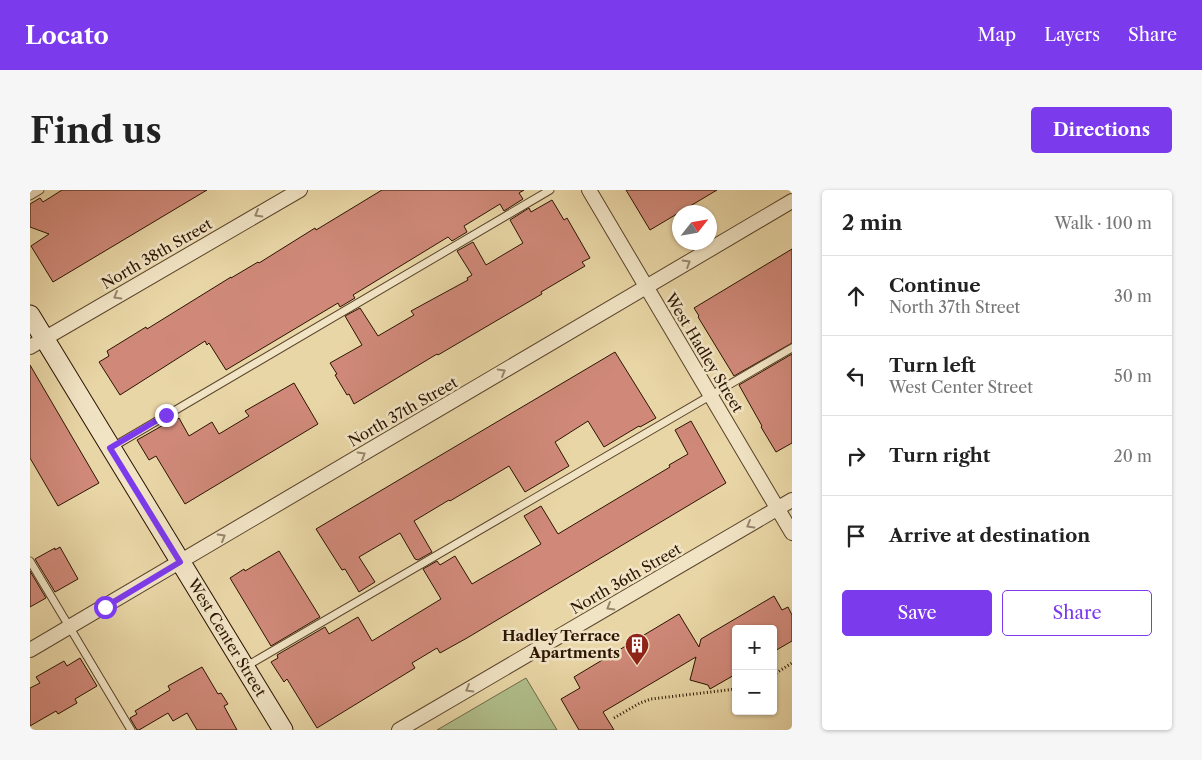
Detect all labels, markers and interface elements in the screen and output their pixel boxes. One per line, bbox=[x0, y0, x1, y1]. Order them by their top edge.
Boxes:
text: Locato bbox=[25, 21, 109, 50]
text: Map bbox=[978, 24, 1016, 46]
text: Layers bbox=[1044, 24, 1100, 46]
text: Share bbox=[1128, 24, 1177, 46]
button: Directions bbox=[1031, 107, 1172, 153]
text: Find us bbox=[30, 109, 162, 152]
north arrow bbox=[672, 205, 717, 250]
one-way arrow bbox=[254, 208, 263, 218]
text: 2 min bbox=[842, 210, 902, 235]
text: Walk · 100 m bbox=[1055, 213, 1152, 233]
street label: North 38th Street bbox=[98, 214, 216, 293]
one-way arrow bbox=[682, 259, 691, 269]
text: Continue bbox=[889, 274, 981, 297]
icon: ahead bbox=[842, 282, 870, 310]
text: 30 m bbox=[1114, 286, 1152, 306]
street label: West Hadley Street bbox=[661, 289, 748, 417]
one-way arrow bbox=[114, 290, 123, 300]
text: North 37th Street bbox=[889, 297, 1020, 317]
text: Turn left bbox=[889, 354, 976, 377]
icon: left bbox=[842, 362, 870, 390]
text: 50 m bbox=[1114, 366, 1152, 386]
one-way arrow bbox=[496, 369, 505, 379]
street label: North 37th Street bbox=[345, 372, 461, 451]
text: West Center Street bbox=[889, 377, 1033, 397]
route end bbox=[155, 404, 178, 427]
icon: right bbox=[842, 442, 870, 470]
text: Turn right bbox=[889, 444, 990, 467]
text: 20 m bbox=[1113, 446, 1152, 466]
one-way arrow bbox=[356, 451, 365, 461]
one-way arrow bbox=[746, 519, 755, 529]
icon: arrive bbox=[842, 522, 870, 550]
text: Arrive at destination bbox=[889, 524, 1090, 547]
one-way arrow bbox=[216, 533, 225, 543]
street label: North 36th Street bbox=[567, 539, 685, 618]
street label: West Center Street bbox=[183, 574, 271, 701]
button: Save bbox=[842, 590, 992, 636]
button: Share bbox=[1002, 590, 1152, 636]
route start bbox=[94, 596, 117, 619]
one-way arrow bbox=[606, 601, 615, 611]
map controls bbox=[732, 625, 777, 715]
button: + bbox=[732, 625, 777, 670]
place label: Hadley Terrace Apartments bbox=[502, 626, 620, 662]
building icon: Hadley Terrace Apartments bbox=[624, 632, 650, 666]
button: − bbox=[732, 670, 777, 715]
one-way arrow bbox=[466, 683, 475, 693]

